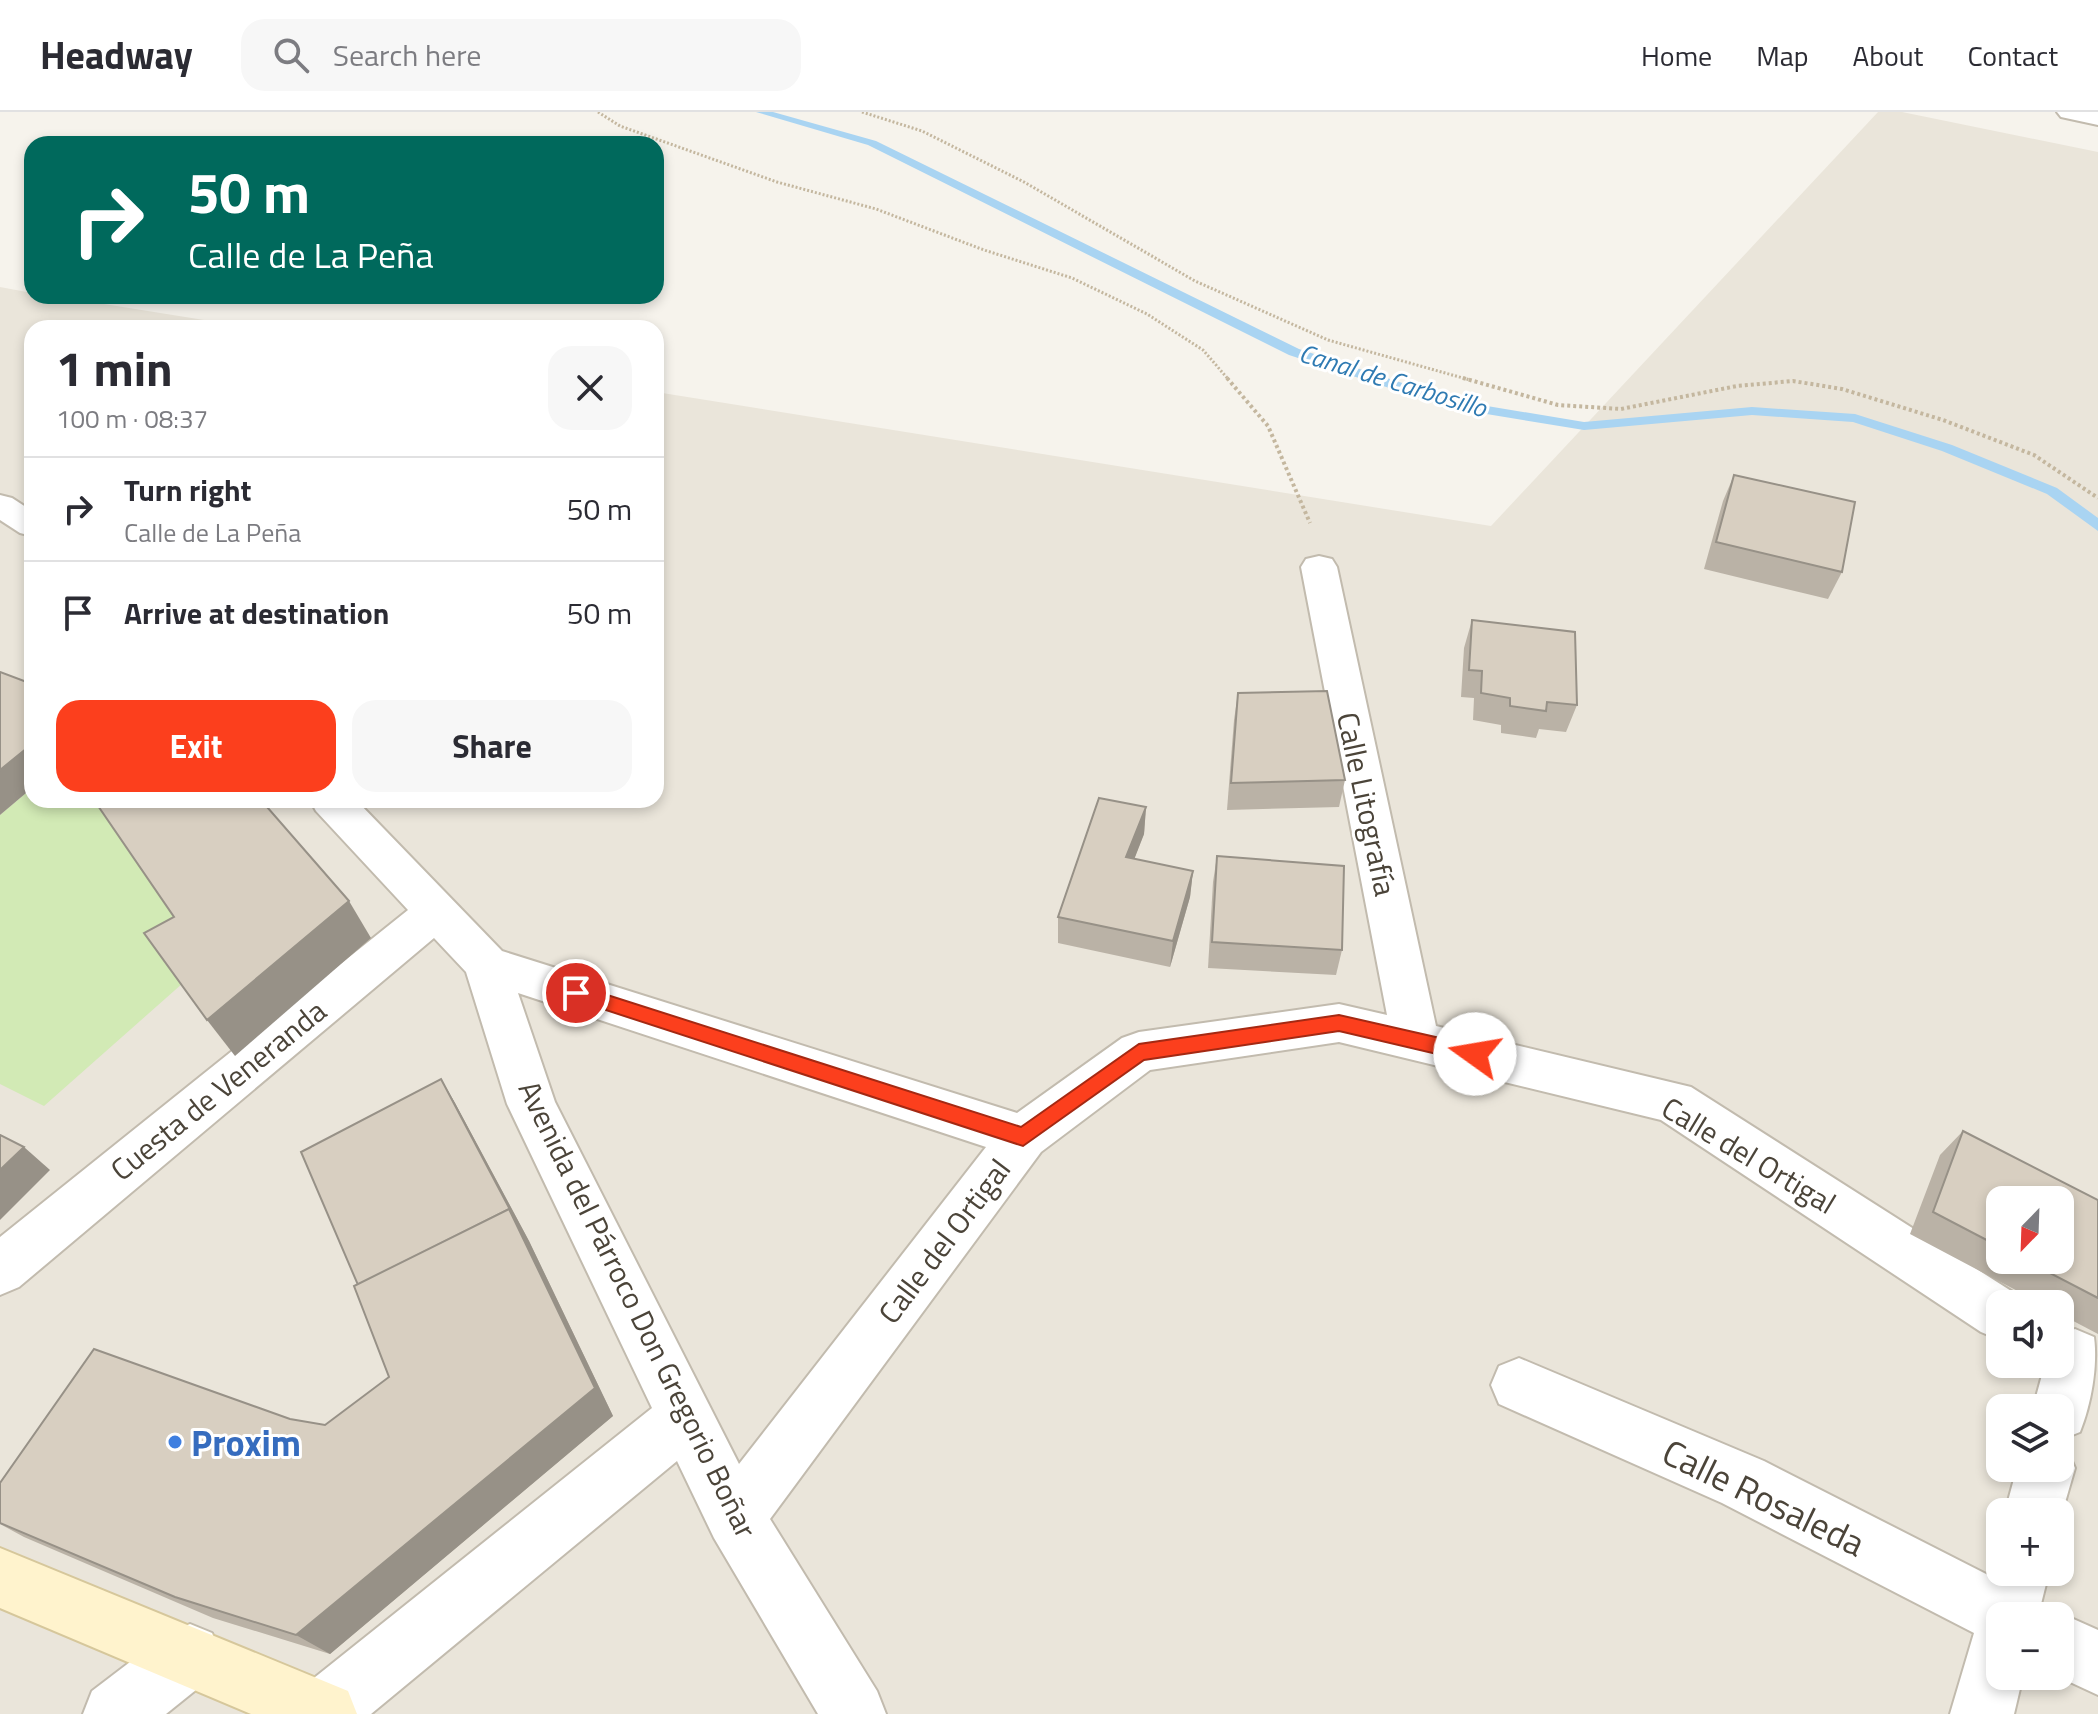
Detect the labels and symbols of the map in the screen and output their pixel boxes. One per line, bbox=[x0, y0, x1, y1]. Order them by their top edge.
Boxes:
water label: Canal de Carbosillo bbox=[1294, 333, 1493, 427]
street label: Calle Litografía bbox=[1325, 708, 1409, 900]
pin bbox=[542, 959, 610, 1027]
street label: Cuesta de Veneranda bbox=[100, 988, 336, 1192]
position arrow bbox=[1433, 1012, 1517, 1096]
street label: Avenida del Párroco Don Gregorio Boñar bbox=[507, 1073, 769, 1545]
street label: Calle del Ortigal bbox=[1653, 1085, 1845, 1225]
street label: Calle del Ortigal bbox=[867, 1149, 1021, 1333]
north arrow bbox=[1986, 1186, 2074, 1274]
place label: Proxim bbox=[191, 1415, 301, 1470]
street label: Calle Rosaleda bbox=[1653, 1424, 1875, 1570]
marker: Proxim bbox=[166, 1433, 184, 1451]

